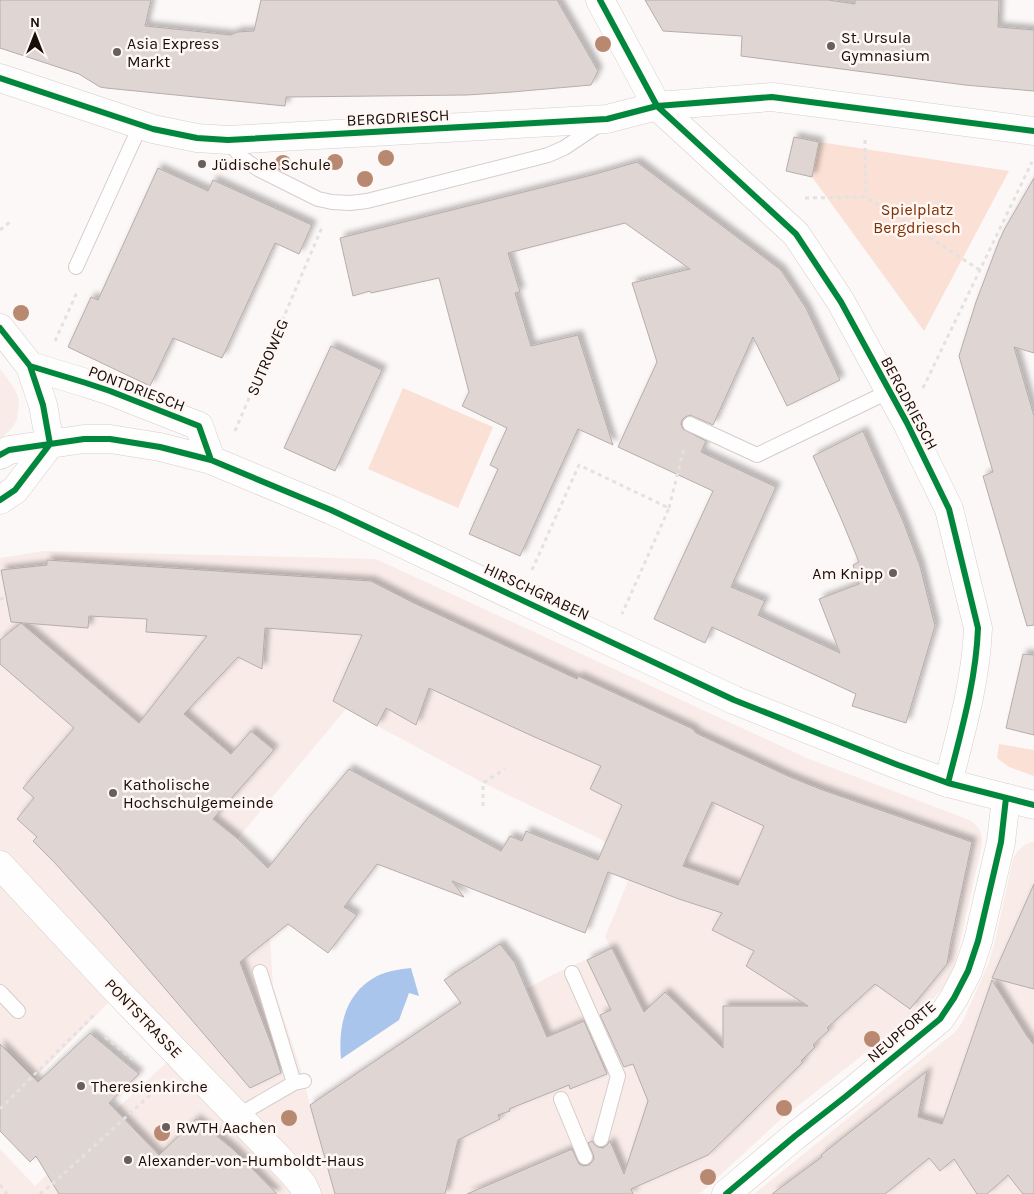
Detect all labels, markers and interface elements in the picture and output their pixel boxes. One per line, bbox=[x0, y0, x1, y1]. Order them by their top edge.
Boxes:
north arrow bbox=[10, 10, 60, 60]
text: N bbox=[30, 14, 40, 31]
place label: St. Ursula Gymnasium bbox=[841, 28, 930, 65]
place label: Asia Express Markt bbox=[127, 34, 219, 71]
marker: St. Ursula Gymnasium bbox=[825, 40, 837, 52]
marker: Asia Express Markt bbox=[111, 46, 123, 58]
street label: BERGDRIESCH bbox=[346, 105, 450, 130]
place label: Jüdische Schule bbox=[212, 155, 331, 174]
marker: Jüdische Schule bbox=[196, 158, 208, 170]
park label: Spielplatz Bergdriesch bbox=[873, 200, 961, 237]
street label: SUTROWEG bbox=[243, 316, 292, 399]
street label: BERGDRIESCH bbox=[877, 353, 942, 453]
street label: PONTDRIESCH bbox=[86, 361, 188, 416]
street label: HIRSCHGRABEN bbox=[481, 559, 593, 624]
place label: Am Knipp bbox=[812, 564, 883, 583]
marker: Am Knipp bbox=[887, 567, 899, 579]
place label: Katholische Hochschulgemeinde bbox=[123, 775, 273, 812]
marker: Katholische Hochschulgemeinde bbox=[107, 787, 119, 799]
street label: PONTSTRASSE bbox=[101, 975, 186, 1062]
street label: NEUPFORTE bbox=[863, 996, 940, 1066]
place label: Theresienkirche bbox=[91, 1077, 208, 1096]
marker: Theresienkirche bbox=[75, 1080, 87, 1092]
place label: RWTH Aachen bbox=[176, 1118, 276, 1137]
marker: RWTH Aachen bbox=[160, 1121, 172, 1133]
place label: Alexander-von-Humboldt-Haus bbox=[138, 1151, 364, 1170]
marker: Alexander-von-Humboldt-Haus bbox=[122, 1154, 134, 1166]

